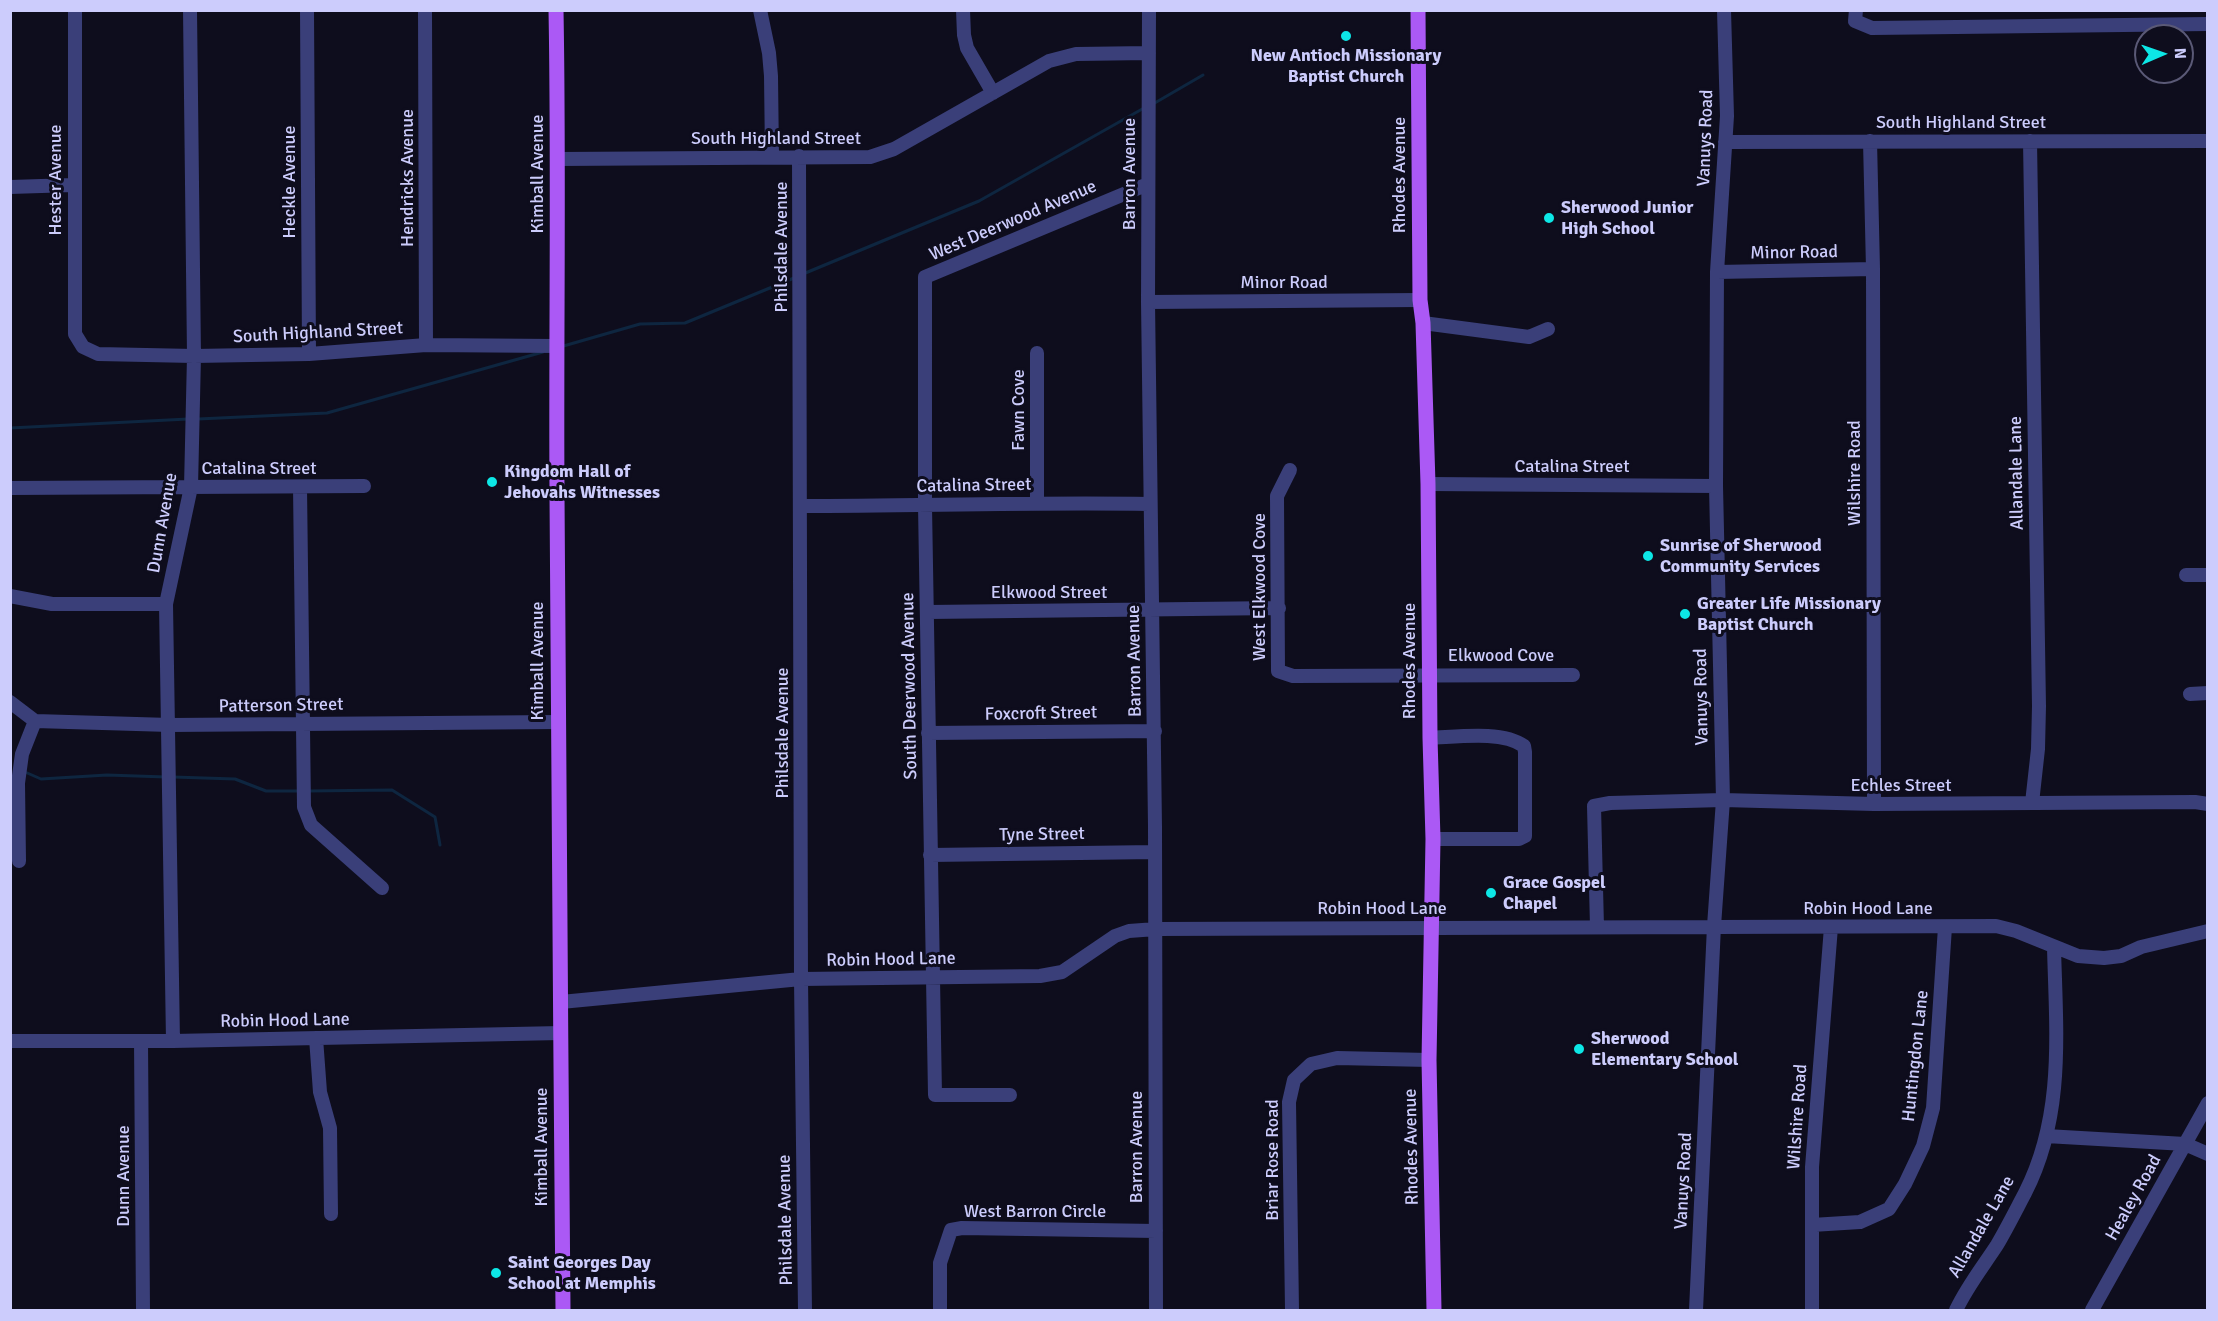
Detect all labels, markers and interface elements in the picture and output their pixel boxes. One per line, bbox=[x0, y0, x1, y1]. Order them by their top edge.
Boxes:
north arrow bbox=[2134, 24, 2194, 84]
marker: New Antioch Missionary Baptist Church bbox=[1339, 29, 1353, 43]
place label: New Antioch Missionary Baptist Church bbox=[1251, 45, 1441, 88]
text: N bbox=[2170, 48, 2190, 59]
street label: Vanuys Road bbox=[1694, 89, 1718, 187]
street label: Hendricks Avenue bbox=[397, 109, 419, 247]
street label: South Highland Street bbox=[1876, 112, 2046, 134]
street label: Kimball Avenue bbox=[527, 114, 549, 234]
street label: Rhodes Avenue bbox=[1389, 117, 1411, 233]
street label: Barron Avenue bbox=[1119, 118, 1141, 230]
street label: Hester Avenue bbox=[45, 124, 67, 236]
street label: Heckle Avenue bbox=[279, 126, 301, 238]
street label: South Highland Street bbox=[691, 128, 861, 150]
street label: West Deerwood Avenue bbox=[926, 176, 1100, 266]
street label: Philsdale Avenue bbox=[771, 181, 793, 313]
place label: Sherwood Junior High School bbox=[1561, 197, 1693, 240]
marker: Sherwood Junior High School bbox=[1542, 211, 1556, 225]
street label: Minor Road bbox=[1750, 241, 1838, 265]
street label: Minor Road bbox=[1240, 272, 1328, 294]
street label: South Highland Street bbox=[232, 318, 404, 348]
street label: Fawn Cove bbox=[1008, 369, 1030, 451]
street label: Allandale Lane bbox=[2005, 416, 2029, 530]
street label: Wilshire Road bbox=[1844, 420, 1866, 526]
street label: Catalina Street bbox=[1515, 456, 1629, 478]
street label: Catalina Street bbox=[202, 458, 316, 480]
place label: Kingdom Hall of Jehovahs Witnesses bbox=[504, 461, 660, 504]
street label: Dunn Avenue bbox=[144, 471, 182, 575]
street label: Catalina Street bbox=[916, 474, 1032, 498]
marker: Kingdom Hall of Jehovahs Witnesses bbox=[485, 475, 499, 489]
street label: West Elkwood Cove bbox=[1249, 513, 1271, 661]
place label: Sunrise of Sherwood Community Services bbox=[1660, 535, 1822, 578]
marker: Sunrise of Sherwood Community Services bbox=[1641, 549, 1655, 563]
street label: Elkwood Street bbox=[991, 582, 1107, 604]
street label: South Deerwood Avenue bbox=[898, 592, 922, 780]
place label: Greater Life Missionary Baptist Church bbox=[1697, 593, 1881, 636]
street label: Kimball Avenue bbox=[527, 601, 549, 721]
street label: Rhodes Avenue bbox=[1399, 603, 1421, 719]
street label: Barron Avenue bbox=[1123, 605, 1147, 717]
marker: Greater Life Missionary Baptist Church bbox=[1678, 607, 1692, 621]
street label: Elkwood Cove bbox=[1448, 645, 1554, 667]
street label: Vanuys Road bbox=[1690, 648, 1714, 746]
street label: Philsdale Avenue bbox=[772, 667, 794, 799]
street label: Patterson Street bbox=[218, 694, 344, 718]
street label: Foxcroft Street bbox=[985, 702, 1097, 726]
street label: Echles Street bbox=[1850, 775, 1952, 797]
street label: Tyne Street bbox=[999, 823, 1085, 847]
place label: Grace Gospel Chapel bbox=[1503, 872, 1606, 914]
marker: Grace Gospel Chapel bbox=[1484, 886, 1498, 900]
street label: Robin Hood Lane bbox=[1317, 898, 1447, 920]
street label: Robin Hood Lane bbox=[1803, 898, 1933, 920]
street label: Robin Hood Lane bbox=[826, 948, 956, 972]
street label: Huntingdon Lane bbox=[1898, 989, 1934, 1123]
street label: Robin Hood Lane bbox=[220, 1009, 350, 1033]
place label: Sherwood Elementary School bbox=[1591, 1028, 1738, 1070]
marker: Sherwood Elementary School bbox=[1572, 1042, 1586, 1056]
street label: Wilshire Road bbox=[1784, 1063, 1812, 1171]
street label: Kimball Avenue bbox=[531, 1087, 553, 1207]
street label: Rhodes Avenue bbox=[1400, 1088, 1424, 1206]
street label: Barron Avenue bbox=[1126, 1091, 1148, 1203]
street label: Briar Rose Road bbox=[1262, 1099, 1284, 1221]
street label: Dunn Avenue bbox=[113, 1125, 135, 1227]
street label: Vanuys Road bbox=[1671, 1132, 1697, 1230]
street label: Healey Road bbox=[2102, 1151, 2166, 1245]
street label: Philsdale Avenue bbox=[774, 1154, 798, 1286]
street label: Allandale Lane bbox=[1944, 1172, 2020, 1282]
street label: West Barron Circle bbox=[964, 1201, 1106, 1223]
place label: Saint Georges Day School at Memphis bbox=[508, 1252, 656, 1294]
marker: Saint Georges Day School at Memphis bbox=[489, 1266, 503, 1280]

